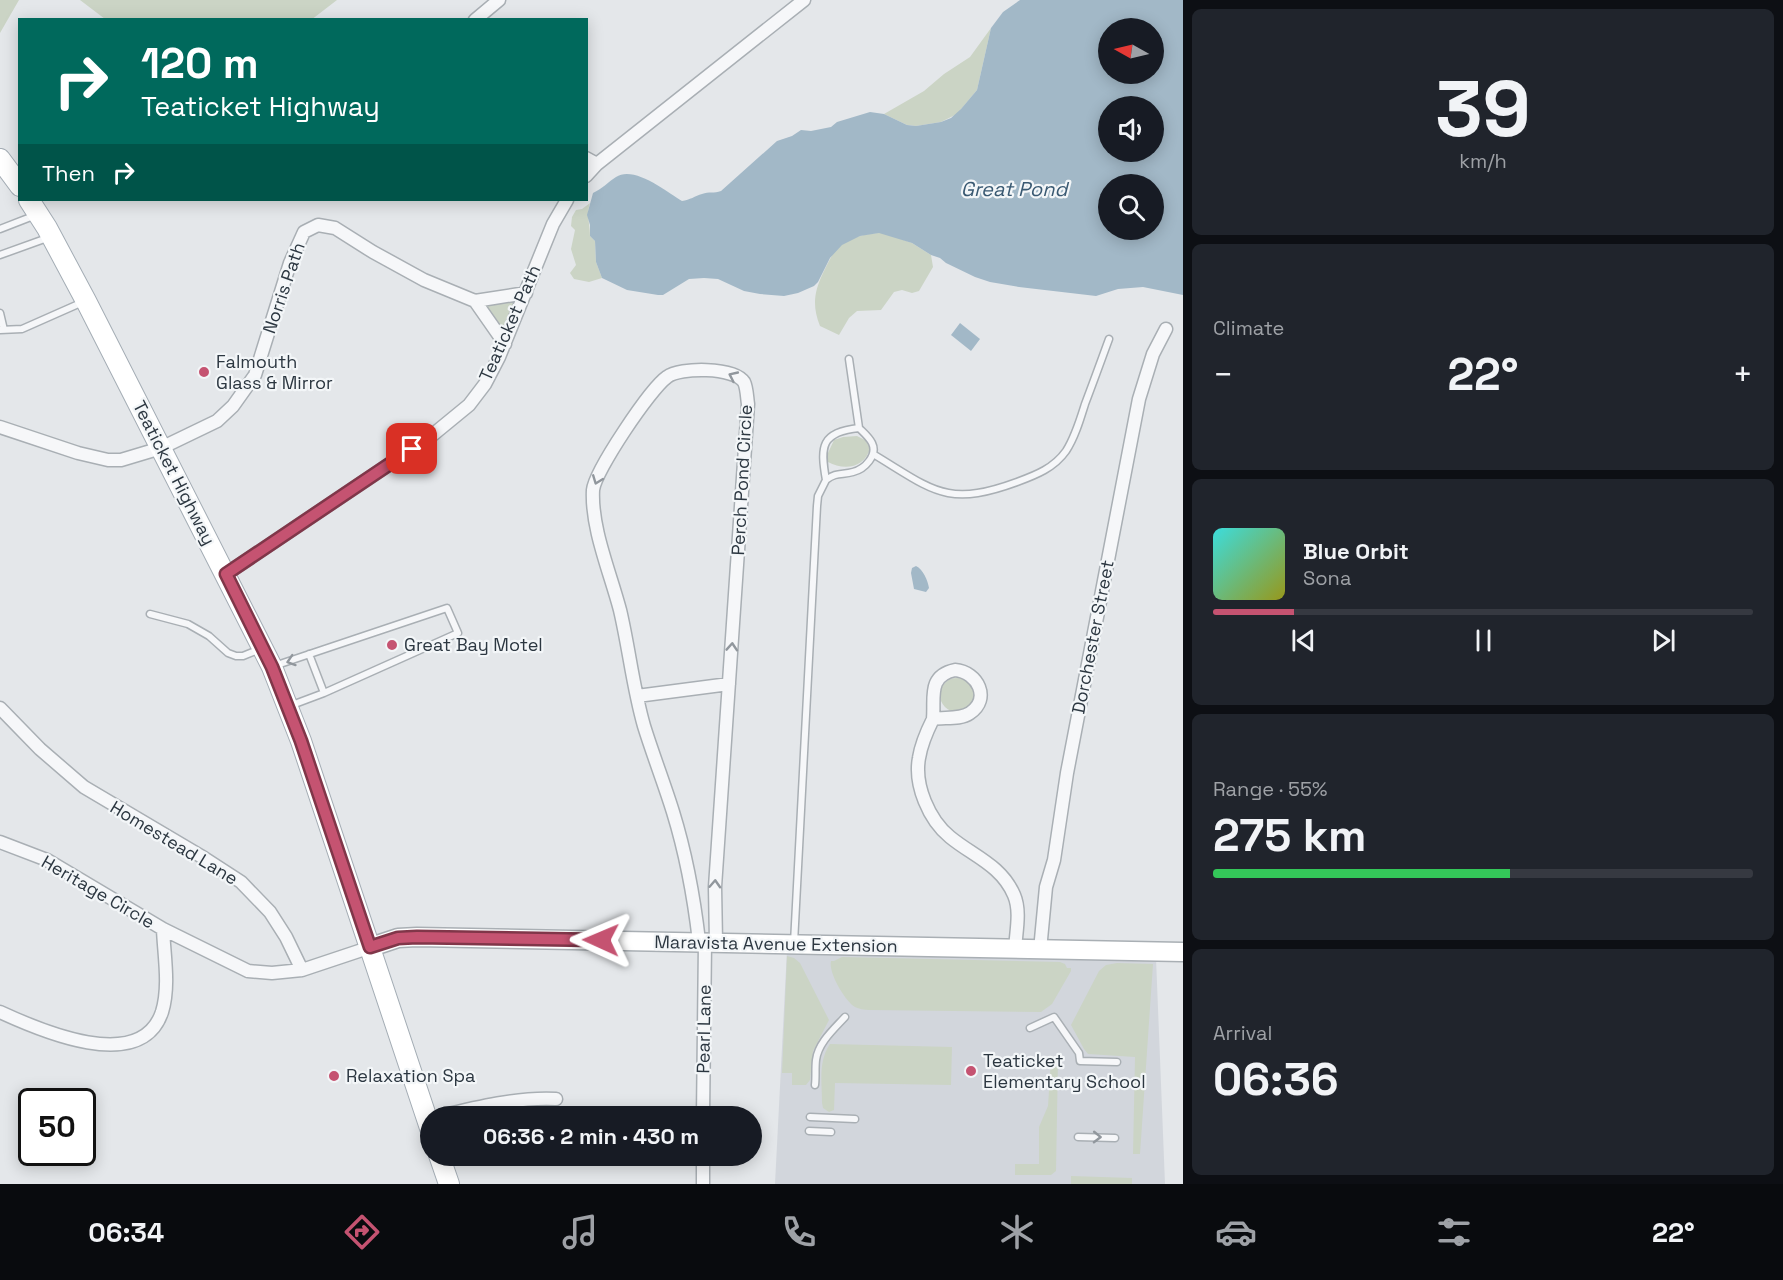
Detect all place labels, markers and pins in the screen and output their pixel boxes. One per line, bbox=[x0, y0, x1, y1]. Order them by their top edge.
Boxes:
place label: Falmouth Glass & Mirror bbox=[216, 350, 333, 394]
marker: Falmouth Glass & Mirror bbox=[197, 365, 211, 379]
pin bbox=[386, 423, 437, 474]
place label: Great Bay Motel bbox=[404, 633, 543, 656]
marker: Great Bay Motel bbox=[385, 638, 399, 652]
place label: Teaticket Elementary School bbox=[983, 1049, 1146, 1093]
place label: Relaxation Spa bbox=[346, 1064, 475, 1087]
marker: Teaticket Elementary School bbox=[964, 1064, 978, 1078]
marker: Relaxation Spa bbox=[327, 1069, 341, 1083]

